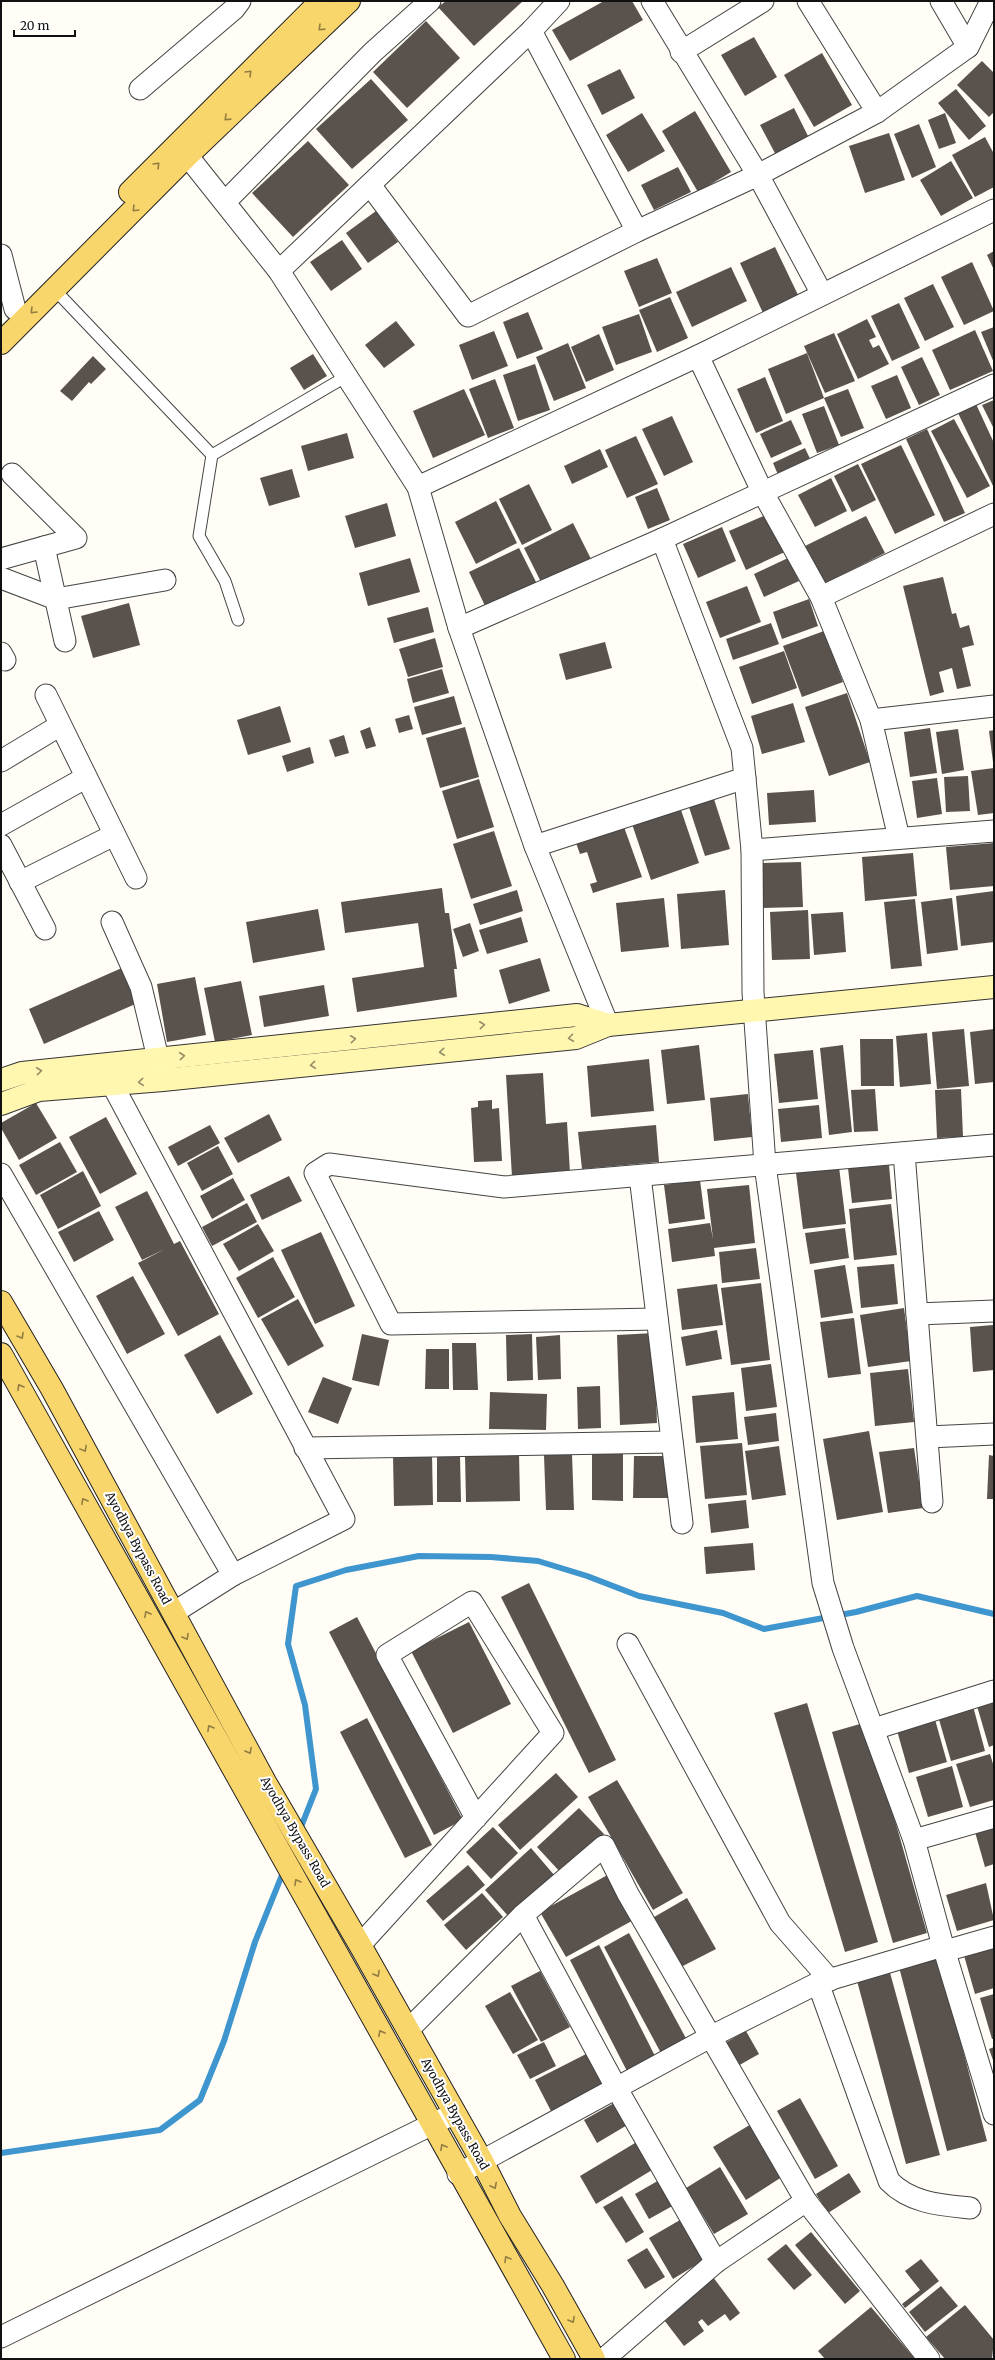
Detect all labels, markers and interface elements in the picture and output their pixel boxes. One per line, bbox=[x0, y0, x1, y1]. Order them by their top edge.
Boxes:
scale bar bbox=[14, 12, 75, 38]
text: 20 m bbox=[20, 18, 49, 33]
one-way arrow bbox=[318, 23, 326, 31]
one-way arrow bbox=[244, 70, 252, 78]
one-way arrow bbox=[224, 113, 232, 121]
one-way arrow bbox=[152, 162, 160, 170]
one-way arrow bbox=[132, 204, 139, 212]
one-way arrow bbox=[30, 306, 38, 314]
one-way arrow bbox=[479, 1021, 485, 1030]
one-way arrow bbox=[568, 1033, 574, 1042]
one-way arrow bbox=[350, 1034, 356, 1043]
one-way arrow bbox=[439, 1047, 445, 1056]
one-way arrow bbox=[179, 1052, 185, 1061]
one-way arrow bbox=[310, 1060, 316, 1069]
one-way arrow bbox=[36, 1067, 42, 1076]
one-way arrow bbox=[138, 1077, 144, 1086]
one-way arrow bbox=[16, 1331, 23, 1339]
one-way arrow bbox=[18, 1384, 25, 1391]
one-way arrow bbox=[80, 1445, 87, 1452]
street label: Ayodhya Bypass Road bbox=[102, 1488, 175, 1607]
one-way arrow bbox=[81, 1497, 88, 1505]
one-way arrow bbox=[144, 1611, 151, 1618]
one-way arrow bbox=[182, 1633, 189, 1640]
one-way arrow bbox=[207, 1725, 214, 1732]
one-way arrow bbox=[244, 1747, 251, 1754]
street label: Ayodhya Bypass Road bbox=[257, 1773, 333, 1890]
one-way arrow bbox=[294, 1879, 301, 1886]
one-way arrow bbox=[372, 1970, 379, 1977]
one-way arrow bbox=[379, 2029, 386, 2037]
street label: Ayodhya Bypass Road bbox=[418, 2054, 492, 2172]
one-way arrow bbox=[441, 2144, 448, 2151]
one-way arrow bbox=[490, 2181, 497, 2189]
one-way arrow bbox=[504, 2256, 511, 2263]
one-way arrow bbox=[568, 2316, 575, 2323]

